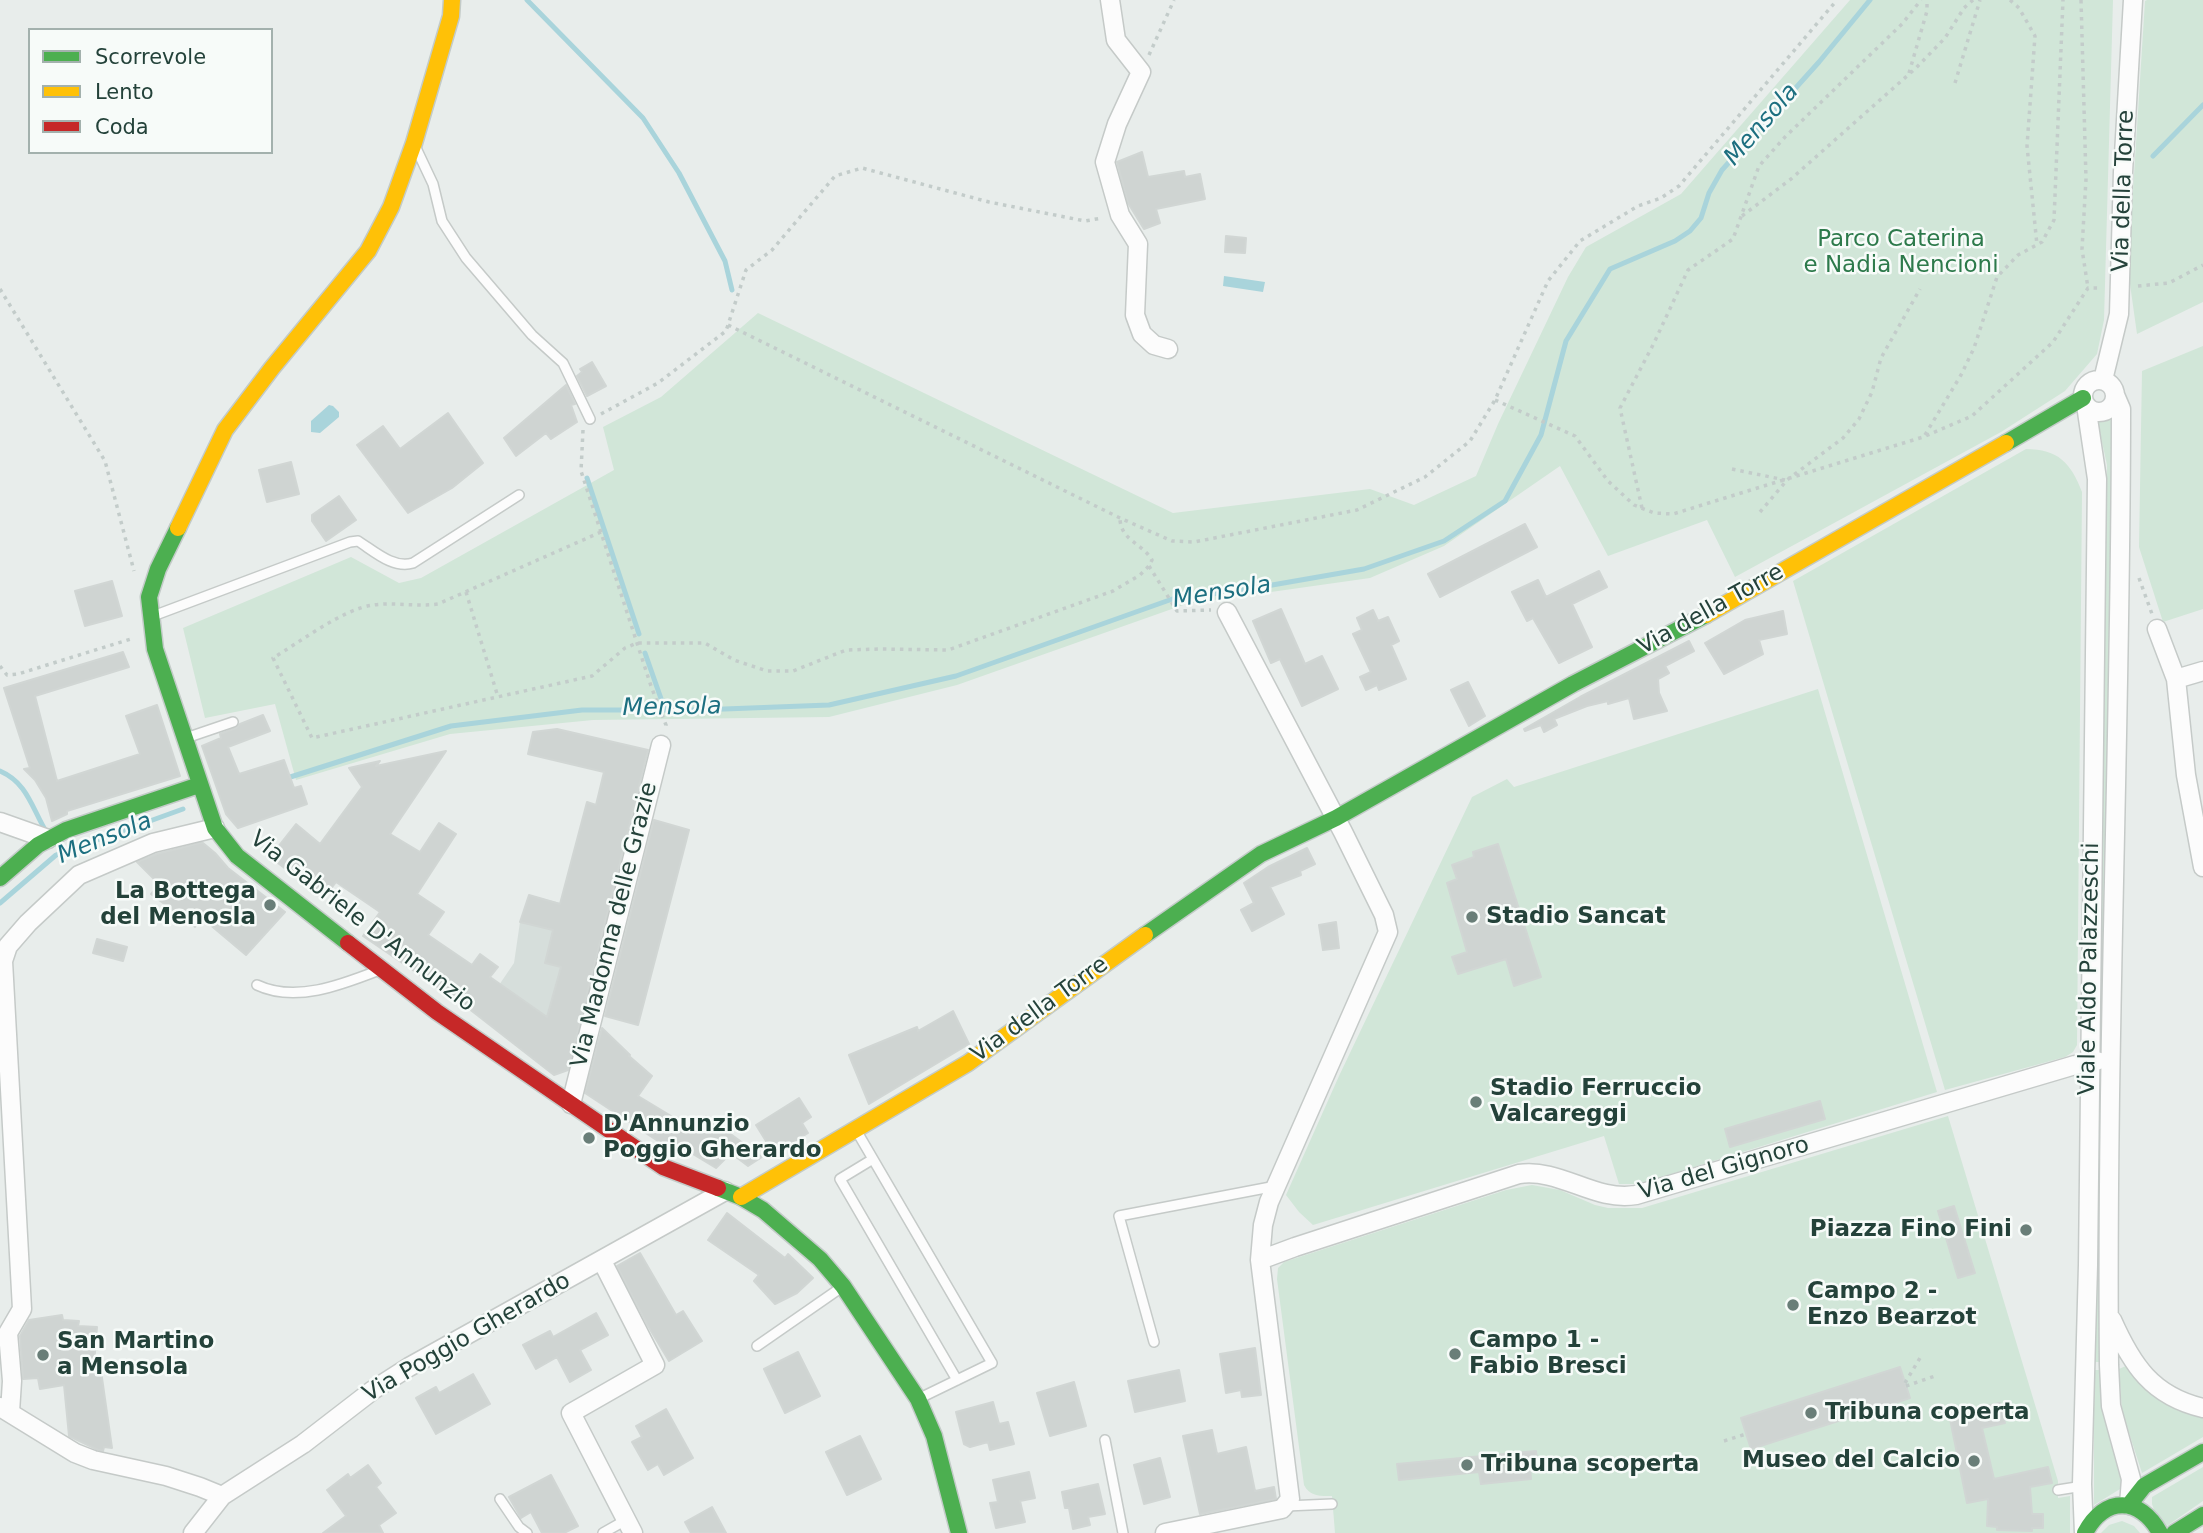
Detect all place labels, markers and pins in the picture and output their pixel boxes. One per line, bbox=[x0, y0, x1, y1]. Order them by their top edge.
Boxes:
place label: La Bottega del Menosla bbox=[100, 878, 256, 932]
marker: La Bottega del Menosla bbox=[262, 897, 278, 913]
place label: Stadio Sancat bbox=[1486, 903, 1666, 931]
marker: Stadio Sancat bbox=[1464, 909, 1480, 925]
place label: Stadio Ferruccio Valcareggi bbox=[1490, 1075, 1702, 1129]
marker: Stadio Ferruccio Valcareggi bbox=[1468, 1094, 1484, 1110]
place label: D'Annunzio Poggio Gherardo bbox=[603, 1111, 822, 1165]
marker: D'Annunzio Poggio Gherardo bbox=[581, 1130, 597, 1146]
place label: Piazza Fino Fini bbox=[1810, 1216, 2012, 1244]
marker: Piazza Fino Fini bbox=[2018, 1222, 2034, 1238]
place label: Campo 2 - Enzo Bearzot bbox=[1807, 1278, 1976, 1332]
marker: Campo 2 - Enzo Bearzot bbox=[1785, 1297, 1801, 1313]
place label: Campo 1 - Fabio Bresci bbox=[1469, 1327, 1627, 1381]
place label: San Martino a Mensola bbox=[57, 1328, 214, 1382]
marker: Campo 1 - Fabio Bresci bbox=[1447, 1346, 1463, 1362]
marker: San Martino a Mensola bbox=[35, 1347, 51, 1363]
place label: Tribuna coperta bbox=[1825, 1399, 2029, 1427]
marker: Tribuna coperta bbox=[1803, 1405, 1819, 1421]
place label: Museo del Calcio bbox=[1742, 1447, 1960, 1475]
place label: Tribuna scoperta bbox=[1481, 1451, 1699, 1479]
marker: Museo del Calcio bbox=[1966, 1453, 1982, 1469]
marker: Tribuna scoperta bbox=[1459, 1457, 1475, 1473]

